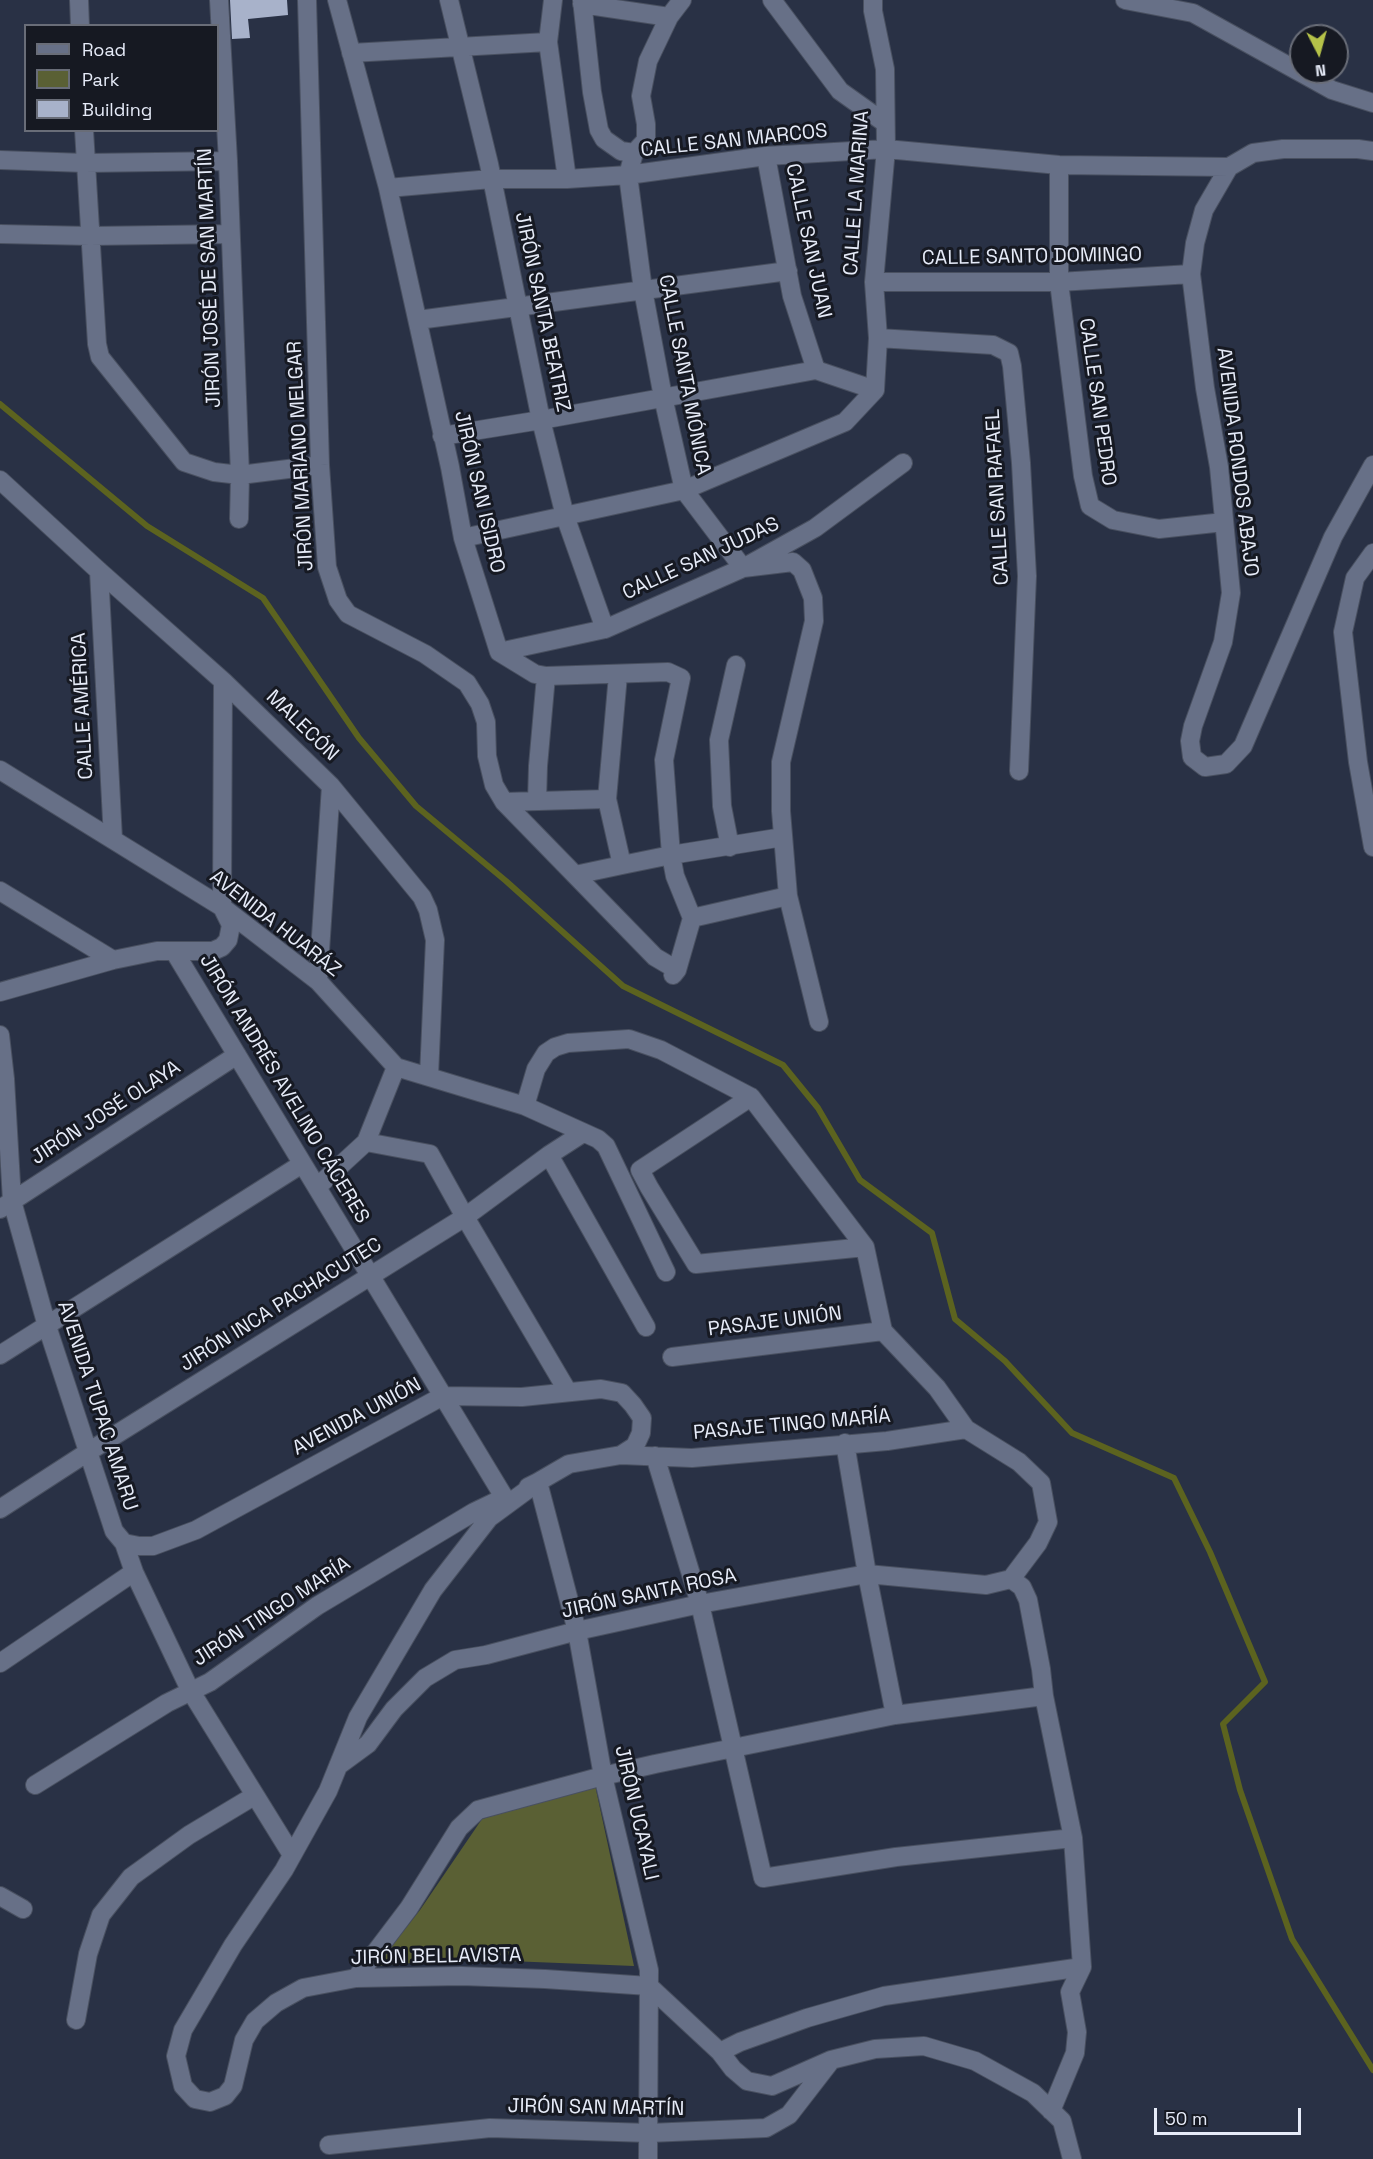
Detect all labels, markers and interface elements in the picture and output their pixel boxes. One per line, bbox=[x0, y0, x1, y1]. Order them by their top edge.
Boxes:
legend bbox=[24, 24, 219, 132]
north arrow bbox=[1289, 24, 1349, 84]
text: Road bbox=[82, 38, 126, 61]
text: N bbox=[1314, 59, 1327, 81]
text: Park bbox=[82, 68, 119, 91]
text: Building bbox=[82, 98, 152, 121]
street label: CALLE LA MARINA bbox=[839, 110, 875, 276]
street label: CALLE SAN MARCOS bbox=[639, 119, 829, 163]
street label: JIRÓN JOSÉ DE SAN MARTÍN bbox=[193, 148, 227, 408]
street label: CALLE SAN JUAN bbox=[780, 161, 836, 321]
street label: JIRÓN SANTA BEATRIZ bbox=[509, 210, 575, 414]
street label: CALLE SANTO DOMINGO bbox=[922, 243, 1142, 271]
street label: CALLE SANTA MÓNICA bbox=[653, 273, 715, 477]
street label: CALLE SAN PEDRO bbox=[1073, 316, 1121, 488]
street label: JIRÓN MARIANO MELGAR bbox=[283, 340, 319, 572]
street label: AVENIDA RONDOS ABAJO bbox=[1211, 346, 1263, 578]
street label: CALLE SAN RAFAEL bbox=[981, 408, 1015, 586]
street label: JIRÓN SAN ISIDRO bbox=[449, 409, 509, 575]
street label: CALLE SAN JUDAS bbox=[619, 512, 783, 606]
street label: CALLE AMÉRICA bbox=[67, 632, 99, 780]
street label: MALECÓN bbox=[261, 686, 343, 766]
street label: AVENIDA HUARÁZ bbox=[205, 865, 345, 983]
street label: JIRÓN ANDRÉS AVELINO CÁCERES bbox=[194, 950, 374, 1228]
street label: JIRÓN JOSÉ OLAYA bbox=[27, 1056, 185, 1170]
street label: JIRÓN INCA PACHACUTEC bbox=[176, 1233, 386, 1377]
street label: AVENIDA TUPAC AMARU bbox=[52, 1298, 142, 1514]
street label: PASAJE UNIÓN bbox=[707, 1302, 843, 1342]
street label: AVENIDA UNIÓN bbox=[289, 1373, 425, 1461]
street label: PASAJE TINGO MARÍA bbox=[692, 1404, 892, 1446]
street label: JIRÓN TINGO MARÍA bbox=[189, 1552, 355, 1672]
street label: JIRÓN SANTA ROSA bbox=[559, 1564, 739, 1624]
street label: JIRÓN UCAYALI bbox=[609, 1743, 663, 1883]
street label: JIRÓN BELLAVISTA bbox=[350, 1944, 522, 1970]
street label: JIRÓN SAN MARTÍN bbox=[507, 2094, 685, 2122]
scale bar bbox=[1157, 2096, 1304, 2134]
text: 50 m bbox=[1165, 2107, 1207, 2130]

